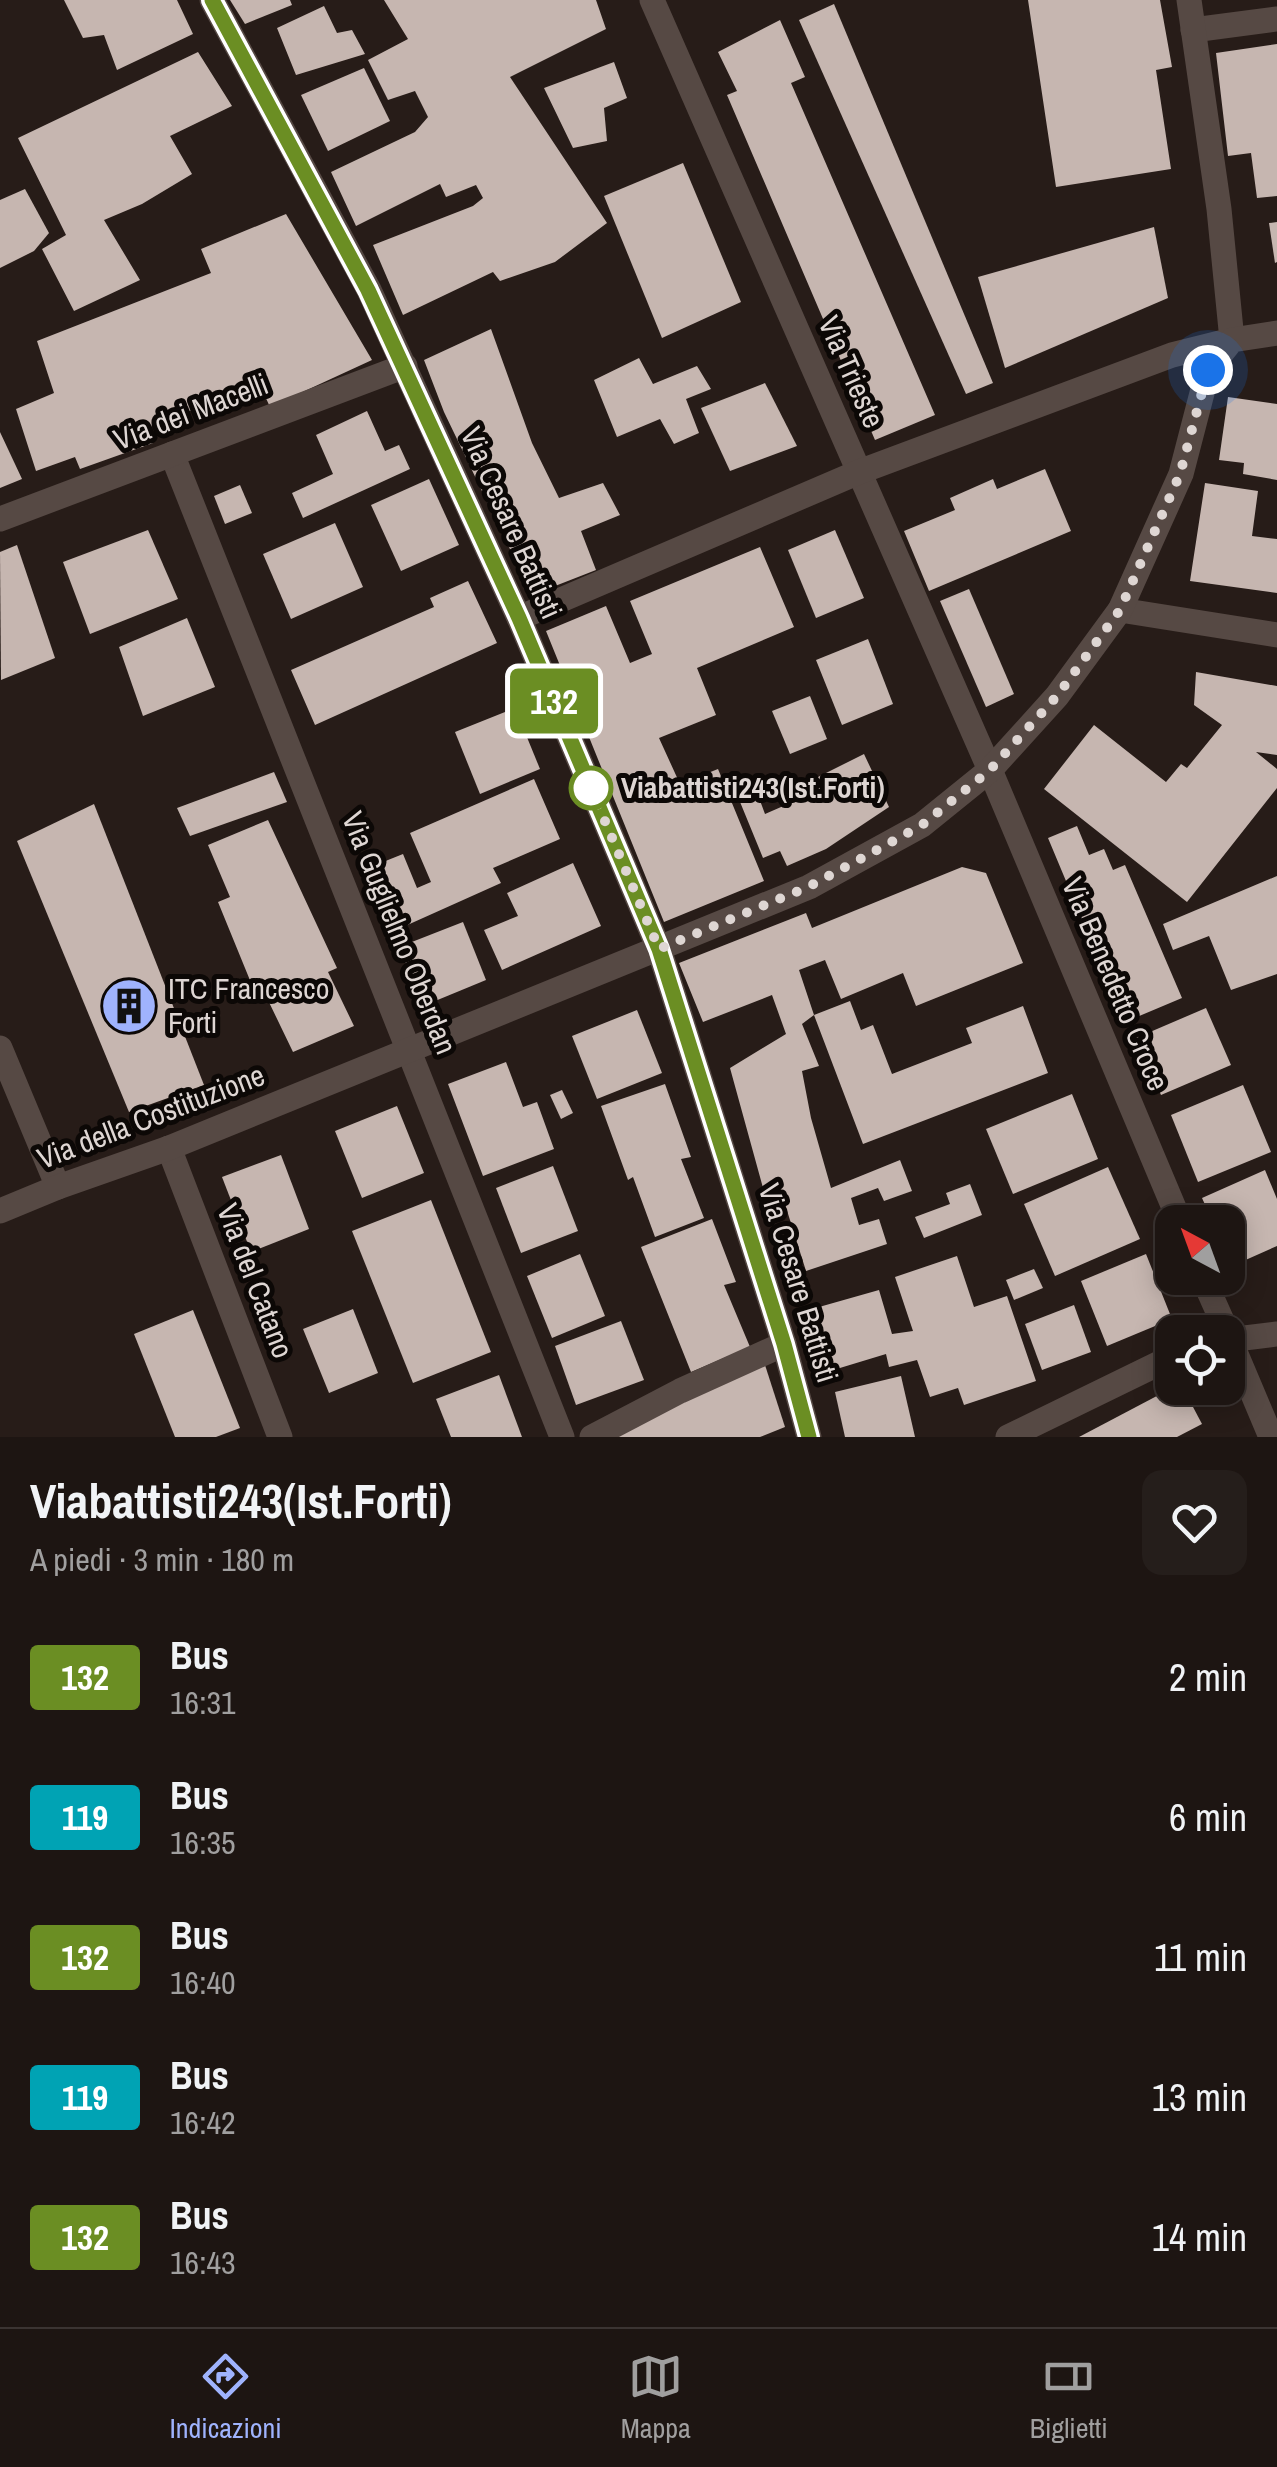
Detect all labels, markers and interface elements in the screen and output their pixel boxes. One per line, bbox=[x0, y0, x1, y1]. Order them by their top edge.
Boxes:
street label: Via Trieste bbox=[810, 309, 894, 434]
your location bbox=[1183, 345, 1233, 395]
street label: Via dei Macelli bbox=[108, 363, 274, 459]
street label: Via Cesare Battisti bbox=[452, 420, 572, 625]
line badge: 132 bbox=[496, 668, 612, 734]
text: 132 bbox=[530, 678, 578, 725]
marker: Viabattisti243(Ist.Forti) bbox=[570, 767, 612, 809]
place label: Viabattisti243(Ist.Forti) bbox=[621, 767, 885, 807]
street label: Via Guglielmo Oberdan bbox=[333, 806, 467, 1060]
street label: Via Benedetto Croce bbox=[1053, 871, 1179, 1096]
place label: ITC Francesco Forti bbox=[168, 968, 329, 1042]
building icon: ITC Francesco Forti bbox=[99, 976, 159, 1036]
street label: Via della Costituzione bbox=[31, 1054, 270, 1178]
street label: Via Cesare Battisti bbox=[750, 1178, 848, 1387]
street label: Via del Catano bbox=[208, 1198, 304, 1364]
north arrow bbox=[1155, 1205, 1245, 1295]
map controls bbox=[1155, 1205, 1245, 1405]
button: locate bbox=[1155, 1315, 1245, 1405]
text: Viabattisti243(Ist.Forti) bbox=[30, 1468, 452, 1533]
button: heart bbox=[1142, 1470, 1247, 1575]
text: A piedi · 3 min · 180 m bbox=[30, 1538, 294, 1581]
text: Bus bbox=[170, 1630, 229, 1681]
text: 2 min bbox=[1169, 1652, 1247, 1703]
text: 132 bbox=[61, 1654, 109, 1701]
text: 16:31 bbox=[170, 1681, 236, 1724]
text: Bus bbox=[170, 1770, 229, 1821]
text: 6 min bbox=[1169, 1792, 1247, 1843]
text: 119 bbox=[62, 1794, 108, 1841]
text: 16:35 bbox=[170, 1821, 236, 1864]
text: Bus bbox=[170, 1910, 229, 1961]
text: 11 min bbox=[1154, 1932, 1247, 1983]
text: 132 bbox=[61, 1934, 109, 1981]
text: 16:40 bbox=[170, 1961, 236, 2004]
text: Bus bbox=[170, 2050, 229, 2101]
text: 13 min bbox=[1152, 2072, 1247, 2123]
text: 119 bbox=[62, 2074, 108, 2121]
text: 16:42 bbox=[170, 2101, 236, 2144]
text: Bus bbox=[170, 2190, 229, 2241]
text: 14 min bbox=[1152, 2212, 1247, 2263]
text: 132 bbox=[61, 2214, 109, 2261]
text: 16:43 bbox=[170, 2241, 236, 2284]
tab: Indicazioni bbox=[169, 2349, 282, 2447]
tab: Mappa bbox=[621, 2349, 691, 2447]
tab: Biglietti bbox=[1030, 2349, 1108, 2447]

